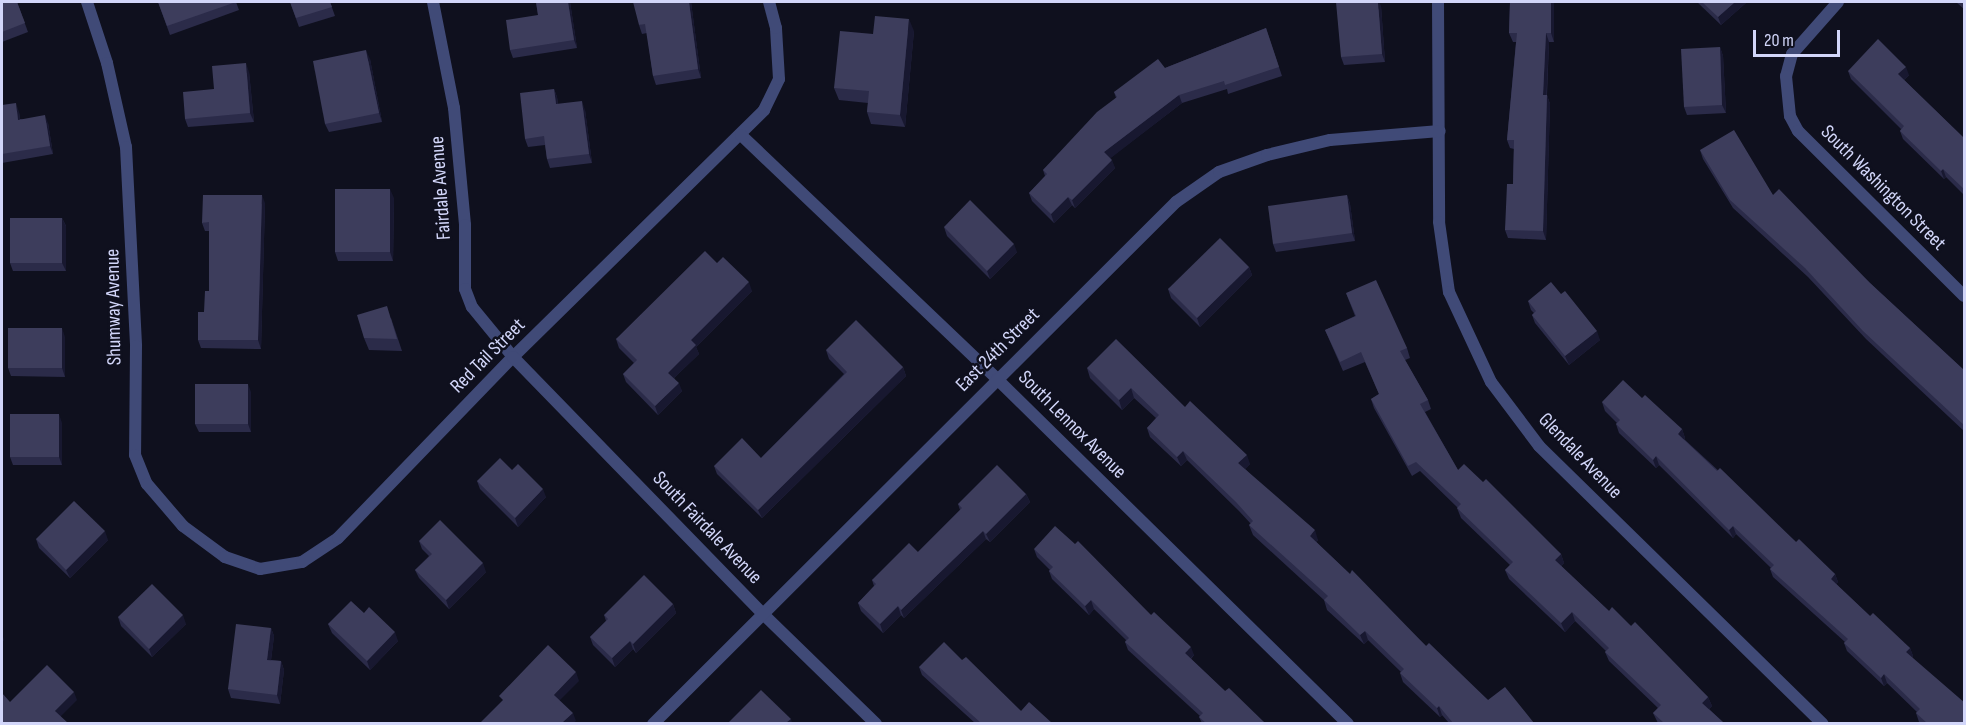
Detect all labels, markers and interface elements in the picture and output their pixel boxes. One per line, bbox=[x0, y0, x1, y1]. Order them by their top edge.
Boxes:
scale bar bbox=[1756, 18, 1843, 56]
text: 20 m bbox=[1764, 30, 1794, 51]
street label: South Washington Street bbox=[1815, 120, 1951, 256]
street label: Fairdale Avenue bbox=[425, 135, 457, 241]
street label: Shumway Avenue bbox=[101, 248, 127, 366]
street label: East 24th Street bbox=[951, 303, 1045, 397]
street label: Red Tail Street bbox=[446, 314, 530, 398]
street label: South Lennox Avenue bbox=[1013, 366, 1131, 484]
street label: Glendale Avenue bbox=[1533, 408, 1627, 504]
street label: South Fairdale Avenue bbox=[647, 467, 767, 589]

